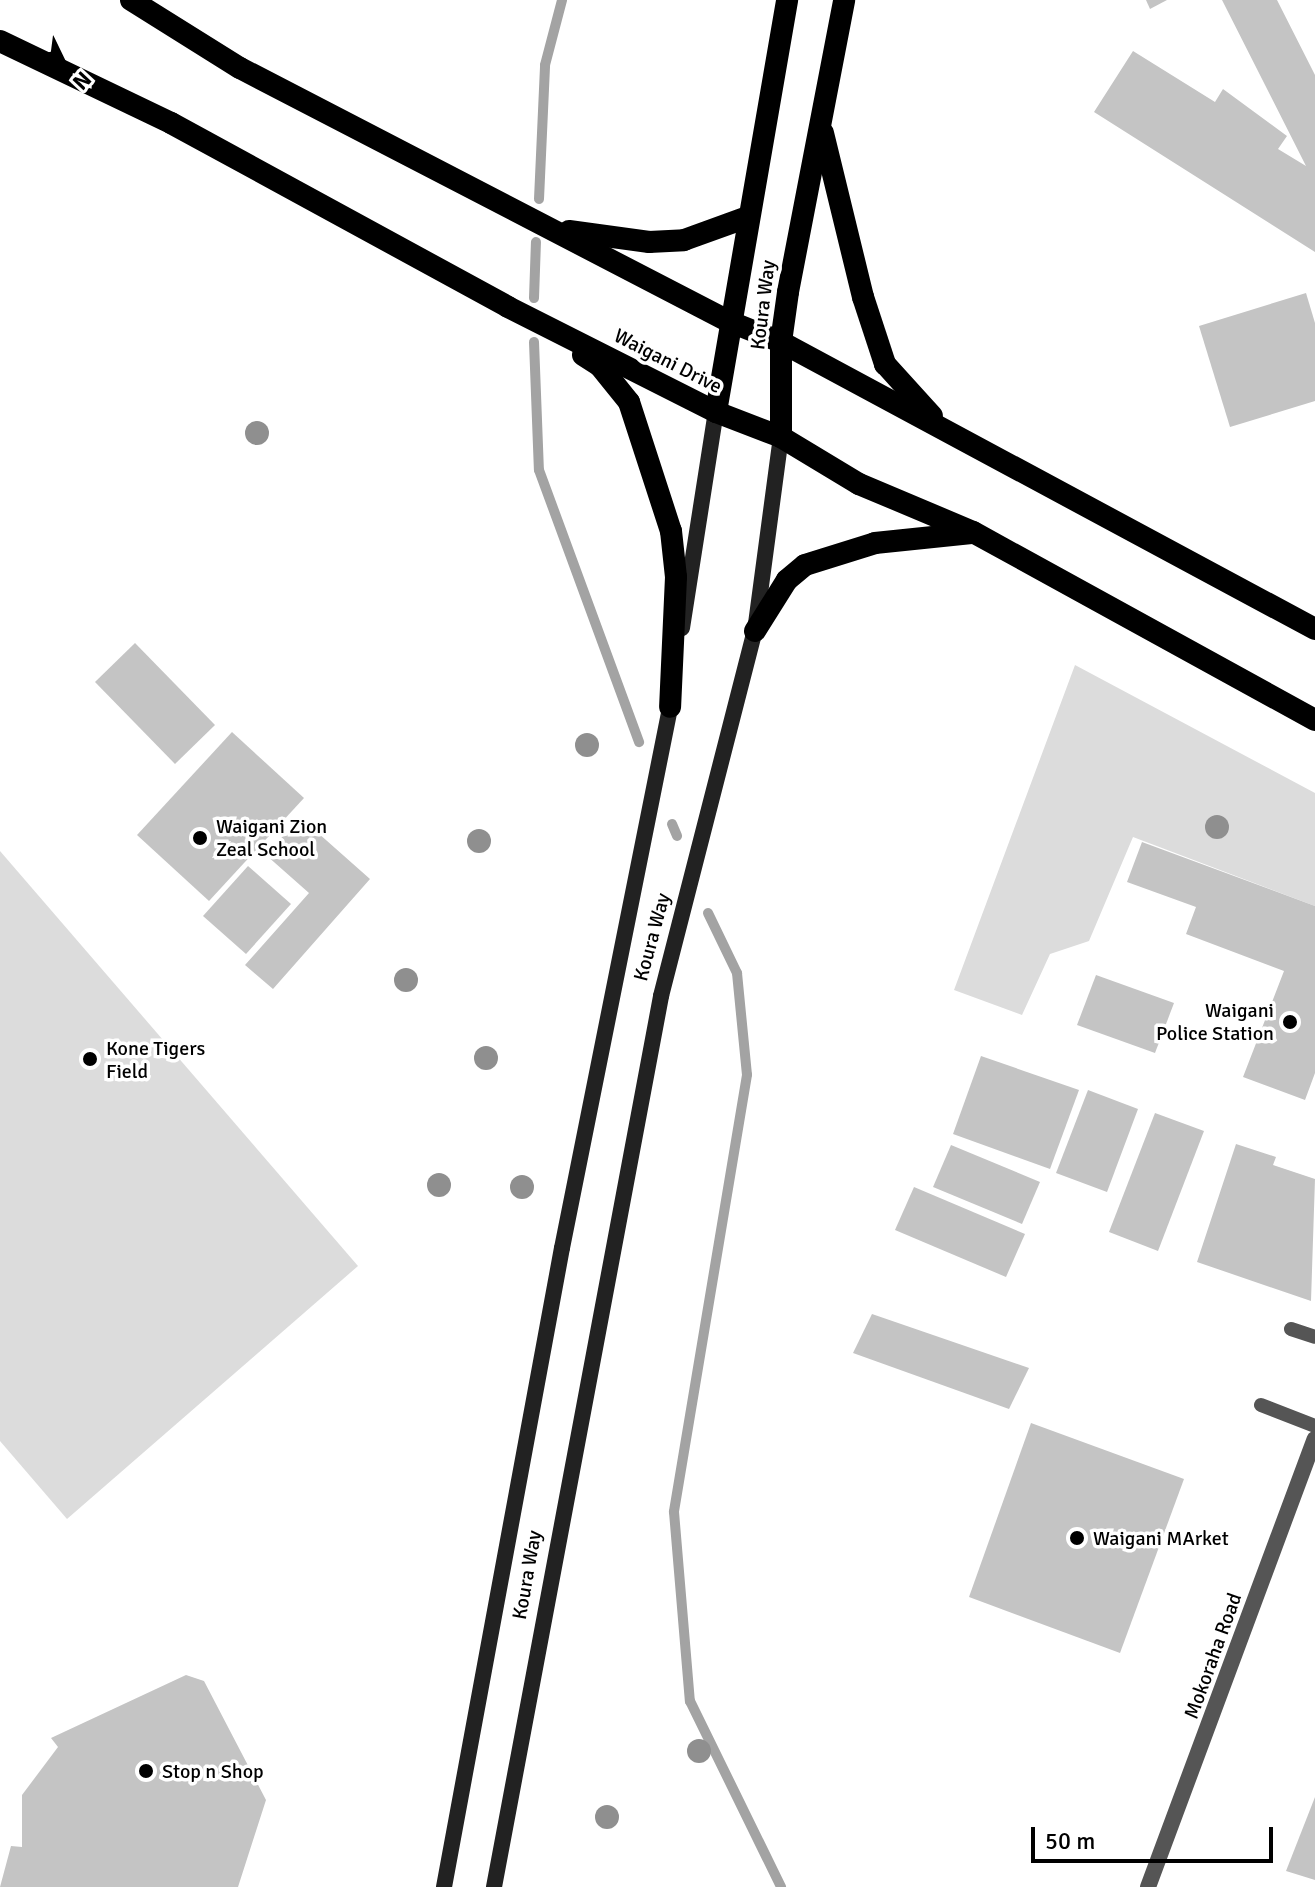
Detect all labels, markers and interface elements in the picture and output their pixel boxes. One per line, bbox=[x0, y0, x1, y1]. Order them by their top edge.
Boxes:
north arrow bbox=[24, 24, 104, 104]
text: N bbox=[67, 66, 97, 96]
street label: Koura Way bbox=[746, 259, 780, 351]
street label: Waigani Drive bbox=[610, 324, 726, 398]
place label: Waigani Zion Zeal School bbox=[216, 814, 327, 861]
marker: Waigani Zion Zeal School bbox=[191, 829, 209, 847]
street label: Koura Way bbox=[629, 890, 675, 984]
place label: Waigani Police Station bbox=[1156, 998, 1274, 1045]
marker: Waigani Police Station bbox=[1281, 1013, 1299, 1031]
place label: Kone Tigers Field bbox=[106, 1036, 205, 1083]
marker: Kone Tigers Field bbox=[81, 1050, 99, 1068]
place label: Waigani MArket bbox=[1093, 1526, 1229, 1550]
street label: Koura Way bbox=[507, 1529, 547, 1621]
marker: Waigani MArket bbox=[1068, 1529, 1086, 1547]
street label: Mokoraha Road bbox=[1179, 1590, 1247, 1722]
place label: Stop n Shop bbox=[162, 1759, 264, 1783]
marker: Stop n Shop bbox=[137, 1762, 155, 1780]
scale bar bbox=[1035, 1811, 1277, 1861]
text: 50 m bbox=[1045, 1826, 1095, 1856]

